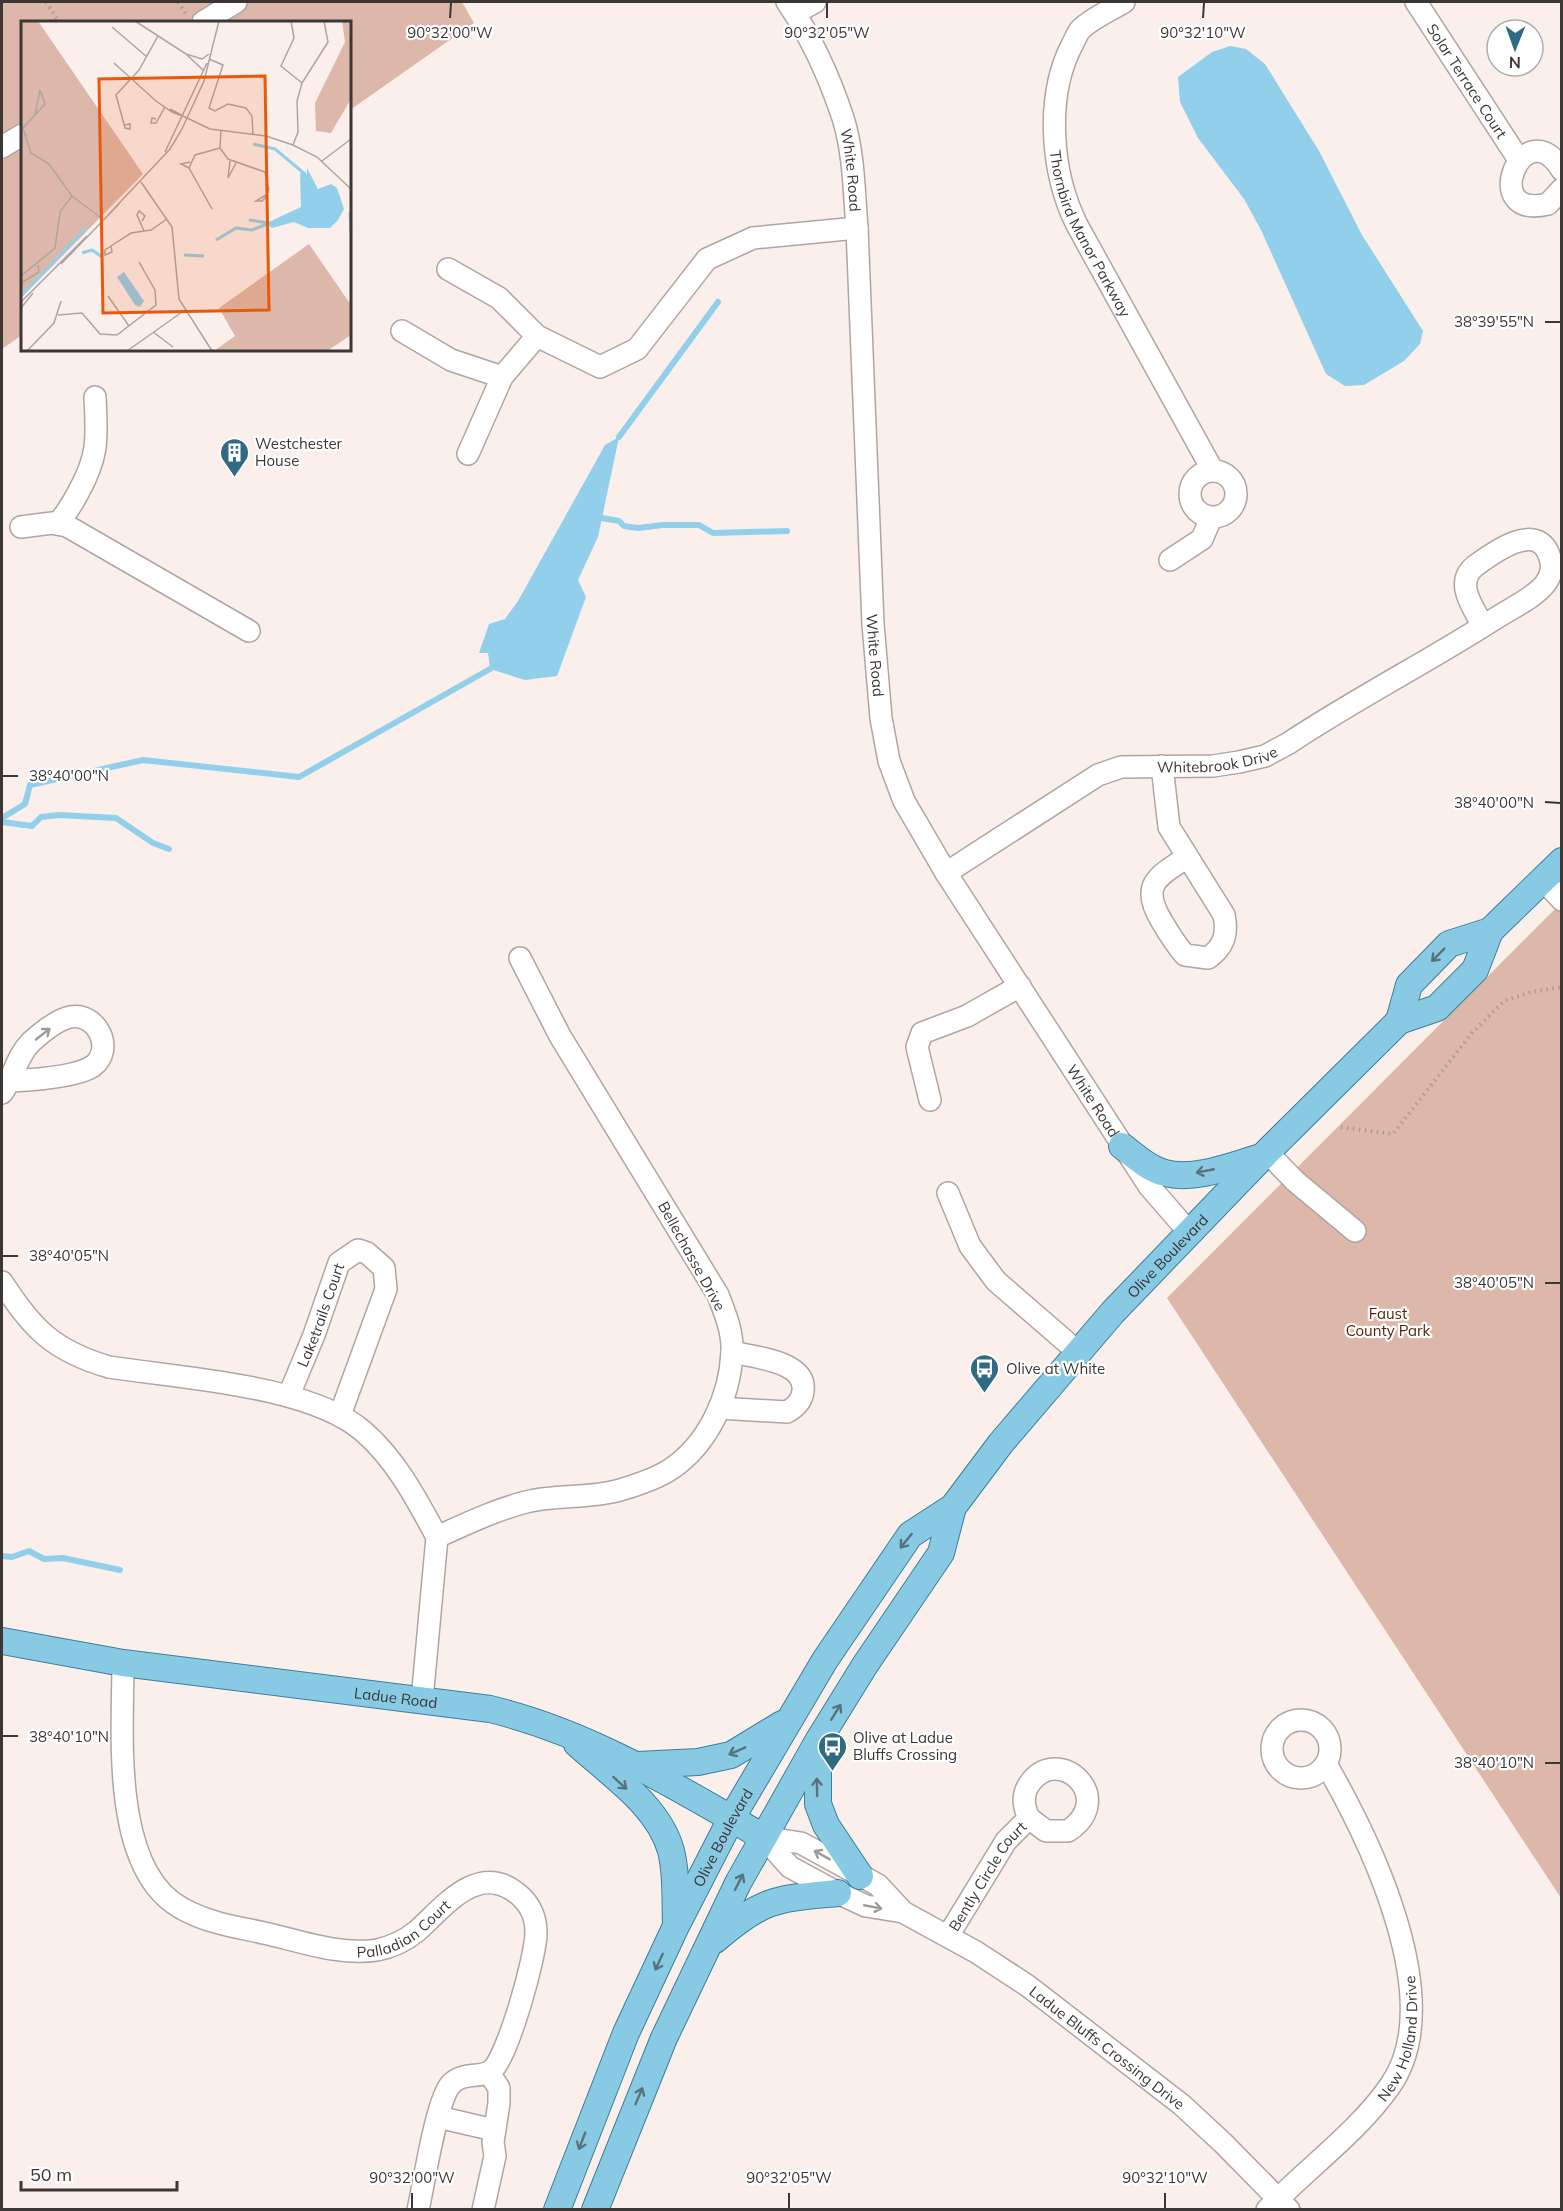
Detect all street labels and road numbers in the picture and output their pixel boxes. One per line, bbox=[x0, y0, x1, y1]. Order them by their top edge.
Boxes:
street label: Solar Terrace Court bbox=[1423, 20, 1512, 142]
street label: White Road bbox=[837, 127, 865, 212]
street label: Thornbird Manor Parkway bbox=[1046, 149, 1135, 320]
street label: White Road bbox=[863, 613, 889, 697]
street label: Whitebrook Drive bbox=[1157, 742, 1281, 776]
street label: White Road bbox=[1063, 1060, 1124, 1141]
street label: Bellechasse Drive bbox=[654, 1198, 730, 1314]
street label: Olive Boulevard bbox=[1123, 1210, 1212, 1302]
street label: Laketrails Court bbox=[292, 1260, 348, 1370]
street label: Ladue Road bbox=[353, 1683, 439, 1712]
street label: Olive Boulevard bbox=[688, 1785, 757, 1890]
street label: Bently Circle Court bbox=[944, 1817, 1030, 1934]
street label: Palladian Court bbox=[357, 1895, 454, 1961]
street label: New Holland Drive bbox=[1373, 1975, 1421, 2105]
street label: Ladue Bluffs Crossing Drive bbox=[1026, 1981, 1189, 2113]

